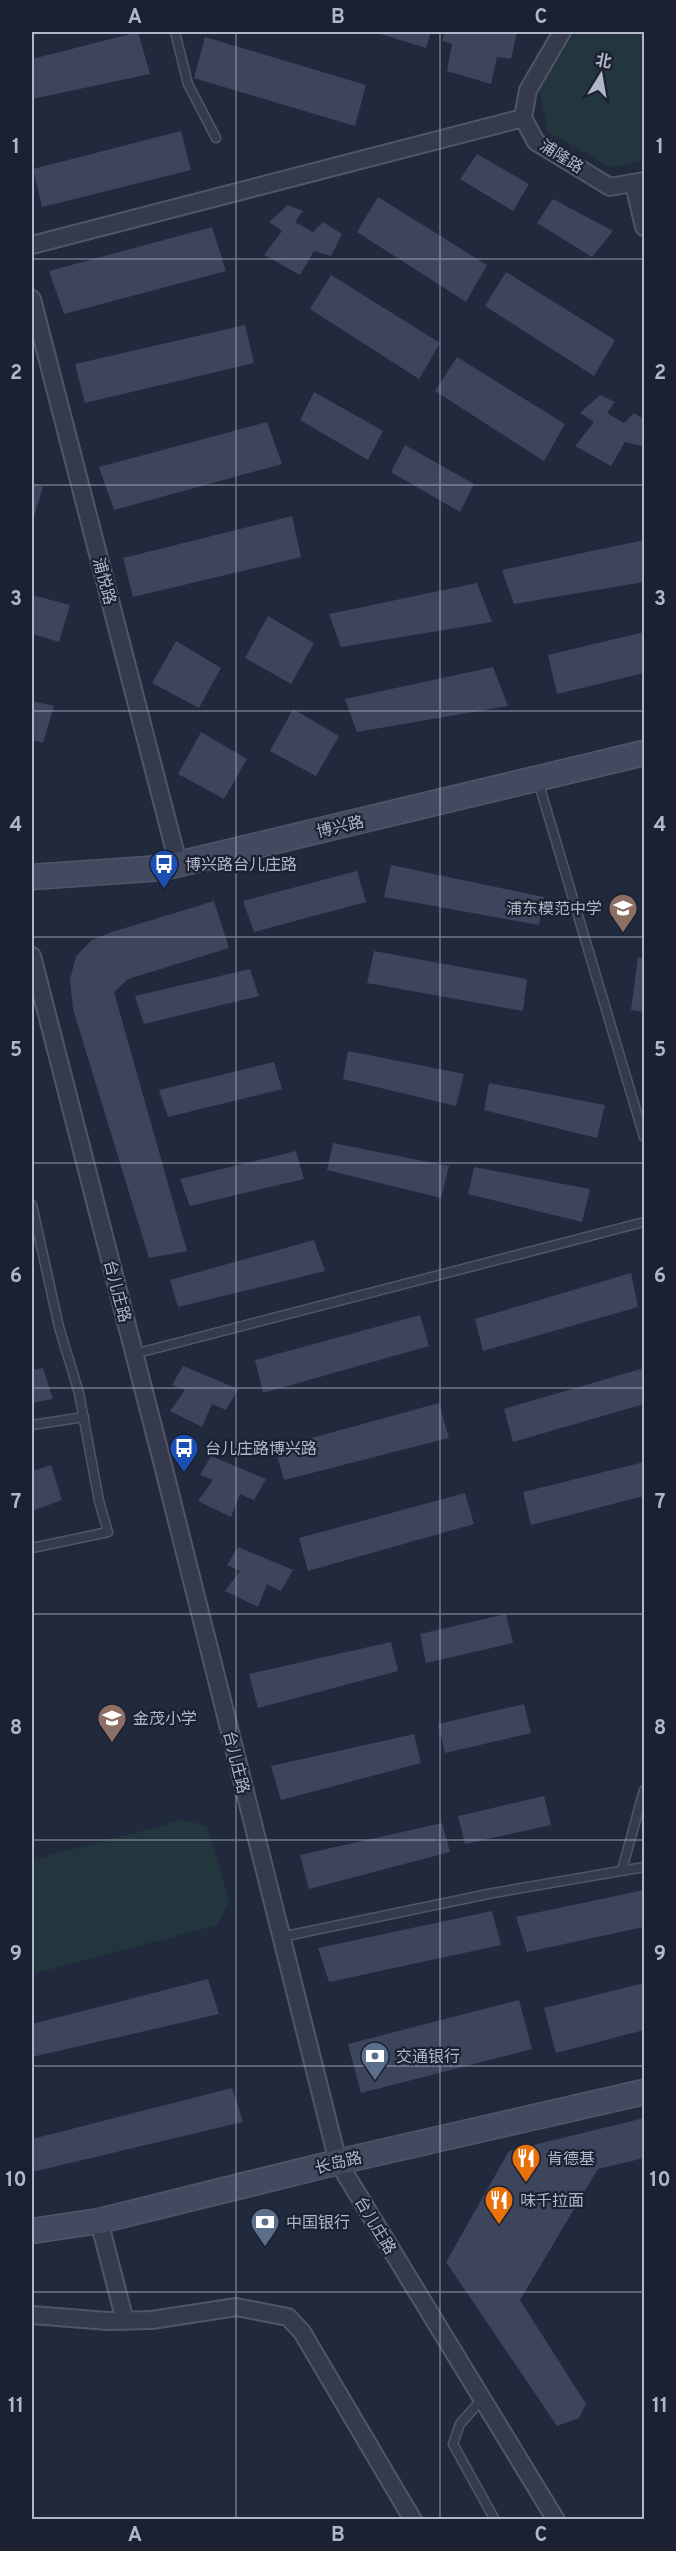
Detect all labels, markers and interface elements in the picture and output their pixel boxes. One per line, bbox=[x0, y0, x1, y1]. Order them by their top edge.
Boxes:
text: A bbox=[128, 5, 142, 31]
text: B bbox=[331, 5, 345, 31]
text: C bbox=[535, 5, 547, 31]
north arrow bbox=[571, 45, 631, 105]
text: 北 bbox=[594, 51, 613, 74]
text: 1 bbox=[12, 135, 20, 161]
text: 1 bbox=[656, 135, 664, 161]
street label: 浦隆路 bbox=[535, 136, 587, 179]
text: 2 bbox=[10, 361, 22, 387]
text: 2 bbox=[654, 361, 666, 387]
street label: 浦悦路 bbox=[87, 556, 119, 607]
text: 3 bbox=[10, 587, 22, 613]
text: 3 bbox=[654, 587, 666, 613]
text: 4 bbox=[10, 813, 22, 839]
street label: 博兴路 bbox=[315, 813, 366, 843]
text: 4 bbox=[654, 813, 666, 839]
bus stop icon: 博兴路台儿庄路 bbox=[148, 848, 180, 890]
place label: 博兴路台儿庄路 bbox=[185, 856, 297, 876]
school or university icon: 浦东模范中学 bbox=[607, 892, 639, 934]
place label: 浦东模范中学 bbox=[506, 900, 602, 920]
text: 5 bbox=[10, 1038, 22, 1064]
text: 5 bbox=[654, 1038, 666, 1064]
street label: 台儿庄路 bbox=[98, 1258, 134, 1325]
text: 6 bbox=[10, 1264, 22, 1290]
text: 6 bbox=[654, 1264, 666, 1290]
bus stop icon: 台儿庄路博兴路 bbox=[168, 1432, 200, 1474]
place label: 台儿庄路博兴路 bbox=[205, 1440, 317, 1460]
text: 7 bbox=[11, 1490, 21, 1516]
text: 7 bbox=[655, 1490, 665, 1516]
school or university icon: 金茂小学 bbox=[96, 1702, 128, 1744]
place label: 金茂小学 bbox=[133, 1710, 197, 1730]
text: 8 bbox=[10, 1716, 22, 1742]
text: 8 bbox=[654, 1716, 666, 1742]
street label: 台儿庄路 bbox=[218, 1729, 253, 1796]
text: 9 bbox=[10, 1942, 22, 1968]
text: 9 bbox=[654, 1942, 666, 1968]
bank icon: 交通银行 bbox=[359, 2040, 391, 2082]
place label: 交通银行 bbox=[396, 2048, 460, 2068]
restaurant icon: 肯德基 bbox=[510, 2142, 542, 2184]
street label: 长岛路 bbox=[313, 2148, 364, 2179]
place label: 肯德基 bbox=[547, 2150, 595, 2170]
text: 10 bbox=[5, 2168, 27, 2194]
text: 10 bbox=[649, 2168, 671, 2194]
restaurant icon: 味千拉面 bbox=[483, 2184, 515, 2226]
place label: 味千拉面 bbox=[520, 2192, 584, 2212]
street label: 台儿庄路 bbox=[349, 2193, 399, 2259]
bank icon: 中国银行 bbox=[249, 2206, 281, 2248]
place label: 中国银行 bbox=[286, 2214, 350, 2234]
text: 11 bbox=[8, 2394, 24, 2420]
text: 11 bbox=[652, 2394, 668, 2420]
text: A bbox=[128, 2523, 142, 2549]
text: B bbox=[331, 2523, 345, 2549]
text: C bbox=[535, 2523, 547, 2549]

